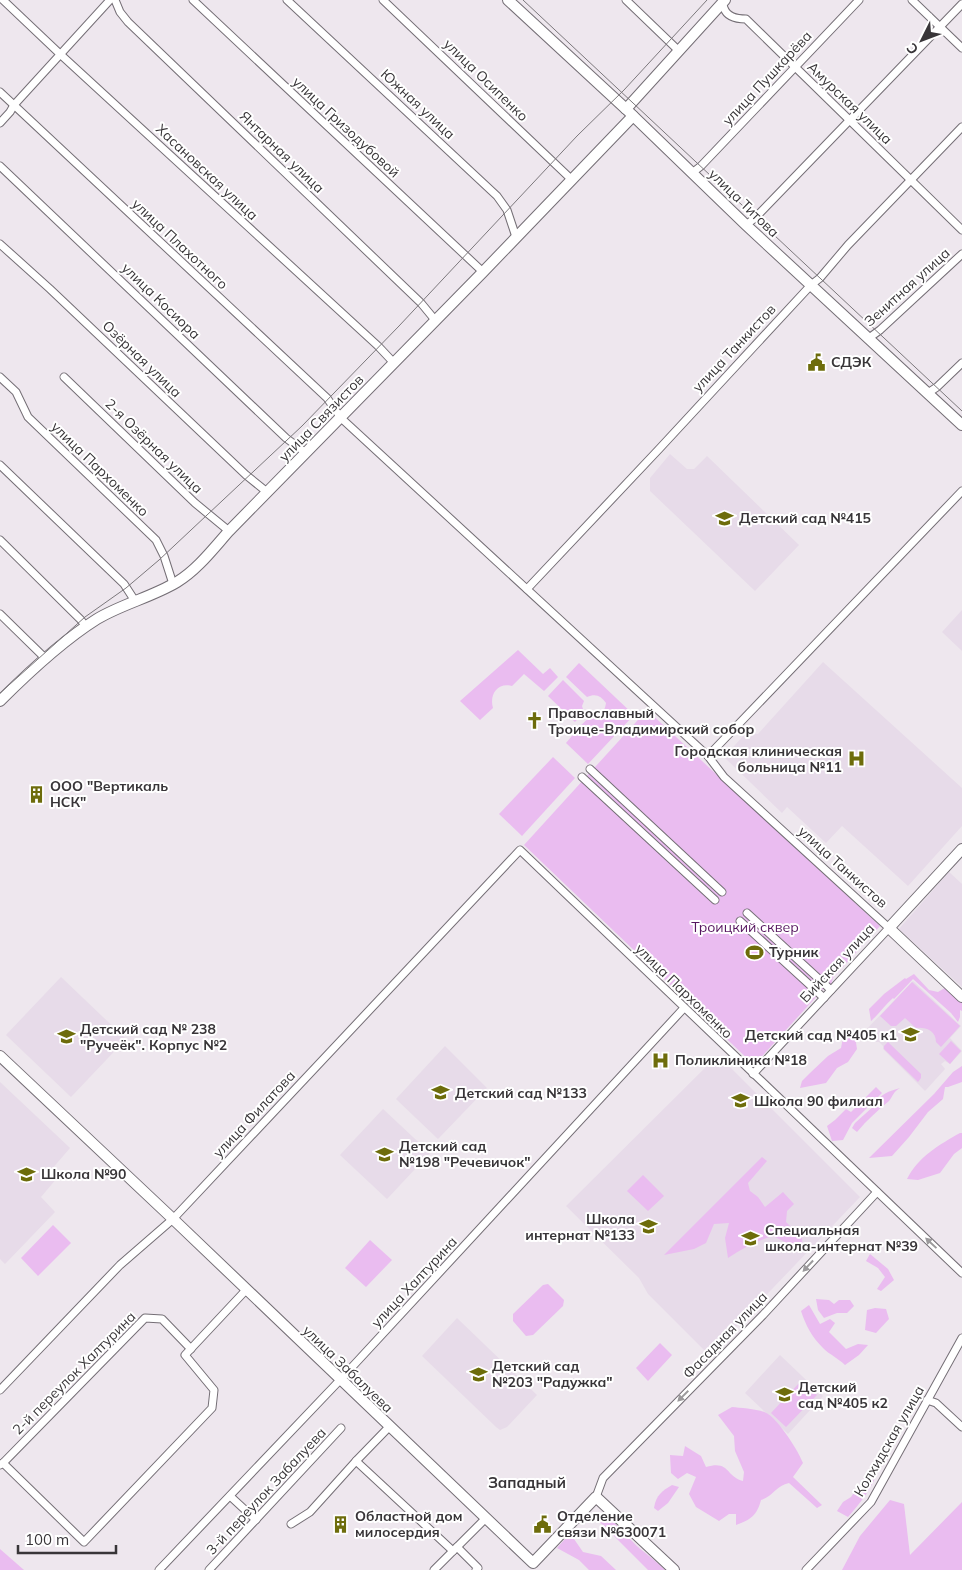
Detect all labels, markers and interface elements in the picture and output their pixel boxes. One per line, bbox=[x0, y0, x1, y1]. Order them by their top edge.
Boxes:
north arrow bbox=[897, 15, 947, 65]
street label: улица Пушкарёва bbox=[719, 27, 815, 129]
street label: улица Осипенко bbox=[440, 35, 532, 125]
text: С bbox=[902, 39, 922, 58]
street label: Амурская улица bbox=[804, 58, 896, 148]
street label: Южная улица bbox=[377, 65, 459, 143]
street label: улица Гризодубовой bbox=[289, 73, 403, 181]
street label: Янтарная улица bbox=[236, 107, 328, 197]
street label: Хасановская улица bbox=[152, 120, 262, 224]
street label: улица Титова bbox=[705, 165, 783, 241]
street label: улица Плахотного bbox=[128, 195, 232, 293]
street label: Зенитная улица bbox=[860, 244, 954, 330]
street label: улица Косиора bbox=[118, 259, 204, 343]
street label: улица Танкистов bbox=[689, 300, 780, 396]
street label: Озёрная улица bbox=[99, 317, 185, 401]
public building icon: СДЭК bbox=[807, 352, 827, 372]
place label: СДЭК bbox=[831, 353, 872, 371]
street label: улица Связистов bbox=[275, 370, 367, 465]
street label: 2-я Озёрная улица bbox=[101, 395, 207, 497]
street label: улица Пархоменко bbox=[47, 418, 153, 520]
school or university icon: Детский сад №415 bbox=[715, 508, 735, 528]
place label: Детский сад №415 bbox=[739, 509, 871, 527]
place label: Православный Троице-Владимирский собор bbox=[548, 704, 754, 738]
church icon: Православный Троице-Владимирский собор bbox=[524, 711, 544, 731]
place label: Городская клиническая больница №11 bbox=[675, 742, 842, 776]
hospital icon: Городская клиническая больница №11 bbox=[846, 749, 866, 769]
place label: ООО "Вертикаль НСК" bbox=[50, 777, 168, 811]
building icon: ООО "Вертикаль НСК" bbox=[26, 784, 46, 804]
street label: улица Танкистов bbox=[795, 822, 892, 912]
park label: Троицкий сквер bbox=[691, 918, 799, 936]
street label: Бийская улица bbox=[796, 920, 878, 1006]
street label: улица Пархоменко bbox=[631, 940, 737, 1042]
sports icon: Турник bbox=[745, 942, 765, 962]
place label: Турник bbox=[769, 943, 820, 961]
place label: Детский сад № 238 "Ручеёк". Корпус №2 bbox=[80, 1020, 227, 1054]
school or university icon: Детский сад №405 к1 bbox=[901, 1025, 921, 1045]
place label: Детский сад №405 к1 bbox=[745, 1026, 897, 1044]
school or university icon: Детский сад № 238 "Ручеёк". Корпус №2 bbox=[56, 1027, 76, 1047]
hospital icon: Поликлиника №18 bbox=[651, 1050, 671, 1070]
place label: Поликлиника №18 bbox=[675, 1051, 807, 1069]
street label: улица Филатова bbox=[209, 1067, 299, 1161]
school or university icon: Детский сад №133 bbox=[431, 1083, 451, 1103]
place label: Детский сад №133 bbox=[455, 1084, 587, 1102]
school or university icon: Школа 90 филиал bbox=[730, 1091, 750, 1111]
place label: Школа 90 филиал bbox=[754, 1092, 883, 1110]
place label: Детский сад №198 "Речевичок" bbox=[399, 1137, 531, 1171]
school or university icon: Детский сад №198 "Речевичок" bbox=[375, 1144, 395, 1164]
school or university icon: Школа №90 bbox=[17, 1164, 37, 1184]
place label: Школа №90 bbox=[41, 1165, 126, 1183]
place label: Школа интернат №133 bbox=[525, 1210, 635, 1244]
school or university icon: Школа интернат №133 bbox=[639, 1217, 659, 1237]
place label: Специальная школа-интернат №39 bbox=[765, 1221, 918, 1255]
school or university icon: Специальная школа-интернат №39 bbox=[741, 1228, 761, 1248]
street label: улица Халтурина bbox=[367, 1233, 461, 1331]
one-way arrow bbox=[925, 1237, 937, 1249]
one-way arrow bbox=[802, 1260, 814, 1272]
street label: Фасадная улица bbox=[679, 1288, 771, 1382]
street label: 2-й переулок Халтурина bbox=[9, 1308, 139, 1438]
street label: улица Забалуева bbox=[299, 1321, 397, 1417]
place label: Детский сад №203 "Радужка" bbox=[492, 1357, 613, 1391]
school or university icon: Детский сад №203 "Радужка" bbox=[468, 1364, 488, 1384]
place label: Детский сад №405 к2 bbox=[798, 1378, 888, 1412]
street label: Колхидская улица bbox=[850, 1382, 928, 1500]
school or university icon: Детский сад №405 к2 bbox=[774, 1385, 794, 1405]
one-way arrow bbox=[677, 1390, 689, 1402]
street label: 3-й переулок Забалуева bbox=[202, 1424, 330, 1558]
district label: Западный bbox=[488, 1473, 566, 1492]
place label: Областной дом милосердия bbox=[355, 1507, 463, 1541]
place label: Отделение связи №630071 bbox=[557, 1507, 666, 1541]
building icon: Областной дом милосердия bbox=[331, 1514, 351, 1534]
public building icon: Отделение связи №630071 bbox=[533, 1514, 553, 1534]
scale bar bbox=[18, 1522, 115, 1554]
text: 100 m bbox=[25, 1530, 69, 1549]

